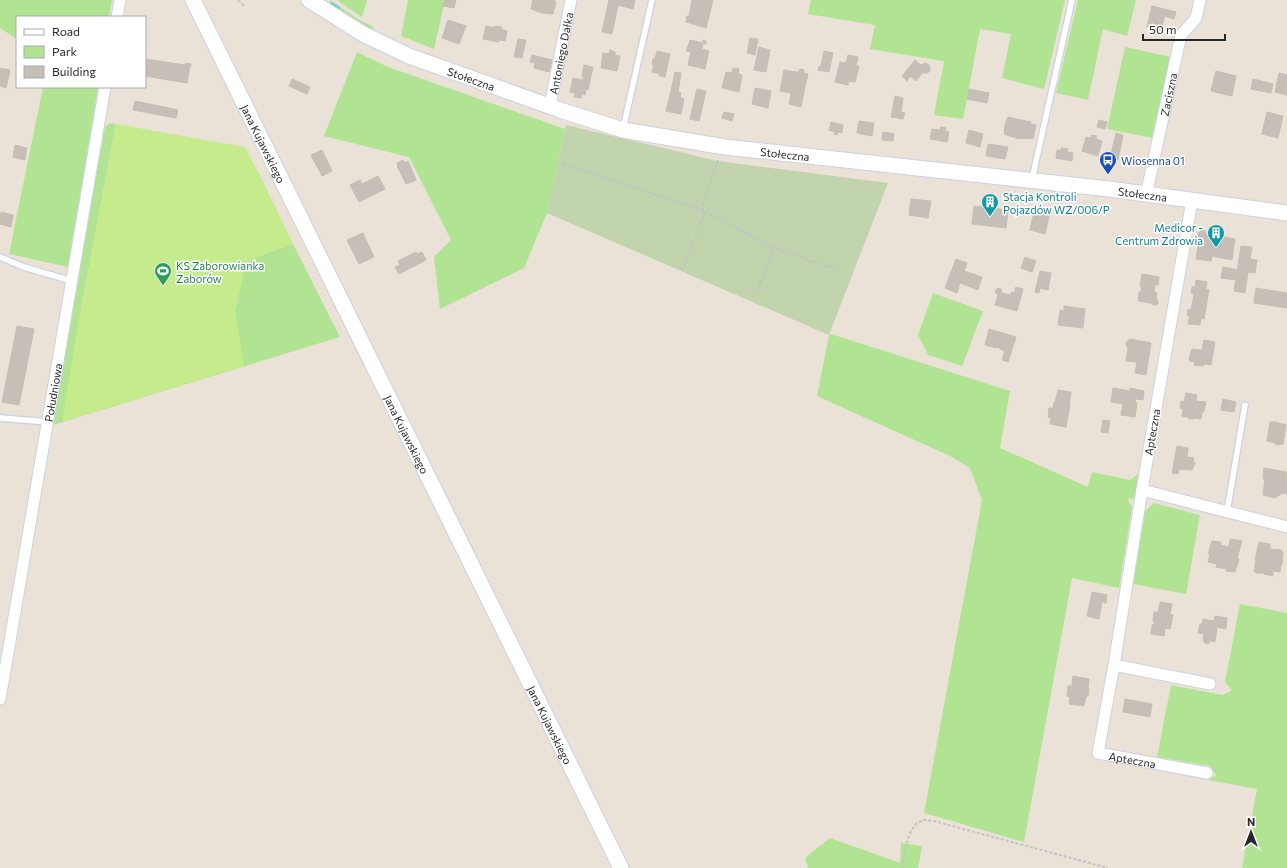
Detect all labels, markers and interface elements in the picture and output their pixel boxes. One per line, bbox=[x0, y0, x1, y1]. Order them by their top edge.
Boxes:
street label: Antoniego Dałka bbox=[546, 11, 575, 95]
legend bbox=[16, 16, 146, 88]
scale bar bbox=[1143, 16, 1225, 42]
text: 50 m bbox=[1149, 22, 1177, 36]
text: Road bbox=[52, 24, 80, 38]
text: Park bbox=[52, 44, 78, 58]
text: Building bbox=[52, 64, 96, 78]
street label: Stołeczna bbox=[446, 64, 497, 93]
street label: Zaciszna bbox=[1157, 71, 1179, 117]
street label: Jana Kujawskiego bbox=[238, 102, 289, 185]
street label: Stołeczna bbox=[760, 144, 810, 163]
bus stop icon: Wiosenna 01 bbox=[1098, 150, 1118, 175]
place label: Wiosenna 01 bbox=[1121, 154, 1185, 167]
street label: Stołeczna bbox=[1117, 184, 1168, 203]
place label: Stacja Kontroli Pojazdów WZ/006/P bbox=[1003, 190, 1110, 216]
building icon: Stacja Kontroli Pojazdów WZ/006/P bbox=[980, 192, 1000, 217]
place label: Medicor - Centrum Zdrowia bbox=[1115, 221, 1203, 247]
building icon: Medicor - Centrum Zdrowia bbox=[1206, 223, 1226, 248]
place label: KS Zaborowianka Zaborów bbox=[176, 259, 264, 285]
sports icon: KS Zaborowianka Zaborów bbox=[153, 261, 173, 286]
street label: Południowa bbox=[41, 362, 64, 423]
street label: Jana Kujawskiego bbox=[381, 393, 432, 476]
street label: Apteczna bbox=[1141, 408, 1163, 456]
street label: Jana Kujawskiego bbox=[525, 683, 575, 766]
street label: Apteczna bbox=[1108, 749, 1157, 770]
north arrow bbox=[1231, 812, 1271, 852]
text: N bbox=[1247, 815, 1255, 828]

